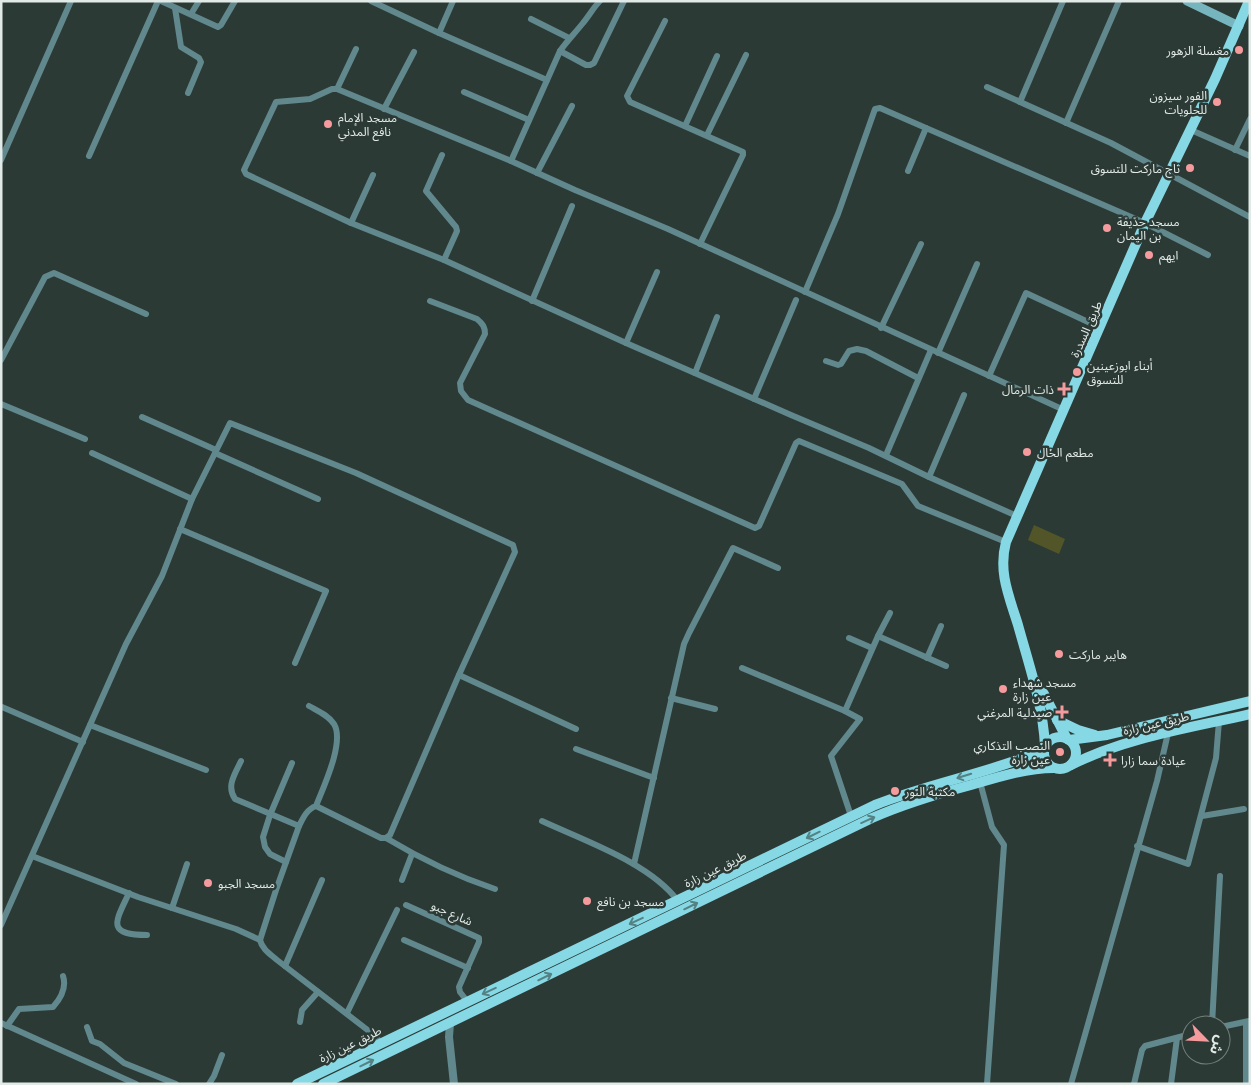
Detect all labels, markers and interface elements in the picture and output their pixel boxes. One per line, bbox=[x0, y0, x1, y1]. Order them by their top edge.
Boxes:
place label: مغسلة الزهور bbox=[1165, 43, 1229, 58]
marker: مغسلة الزهور bbox=[1233, 44, 1245, 56]
place label: الفور سيزون للحلويات bbox=[1150, 88, 1207, 117]
marker: الفور سيزون للحلويات bbox=[1211, 96, 1223, 108]
place label: مسجد الإمام نافع المدني bbox=[338, 110, 397, 141]
marker: مسجد الإمام نافع المدني bbox=[322, 118, 334, 130]
place label: تاج ماركت للتسوق bbox=[1091, 161, 1180, 178]
marker: تاج ماركت للتسوق bbox=[1184, 162, 1196, 174]
place label: مسجد حذيفة بن اليمان bbox=[1117, 214, 1180, 243]
marker: مسجد حذيفة بن اليمان bbox=[1101, 222, 1113, 234]
place label: ايهم bbox=[1159, 248, 1178, 265]
marker: ايهم bbox=[1143, 249, 1155, 261]
street label: طريق السدرة bbox=[1067, 298, 1106, 360]
place label: أبناء ابوزعينين للتسوق bbox=[1087, 358, 1153, 387]
marker: أبناء ابوزعينين للتسوق bbox=[1071, 366, 1083, 378]
place label: ذات الرمال bbox=[1002, 382, 1054, 397]
marker: ذات الرمال bbox=[1058, 383, 1070, 395]
place label: مطعم الخال bbox=[1037, 445, 1093, 462]
marker: مطعم الخال bbox=[1021, 446, 1033, 458]
place label: هايبر ماركت bbox=[1069, 647, 1127, 662]
marker: هايبر ماركت bbox=[1053, 648, 1065, 660]
place label: مسجد شهداء عين زارة bbox=[1013, 675, 1076, 704]
marker: مسجد شهداء عين زارة bbox=[997, 683, 1009, 695]
place label: صيدلية المرغني bbox=[977, 705, 1052, 722]
marker: صيدلية المرغني bbox=[1056, 706, 1068, 718]
street label: طريق عين زارة bbox=[1122, 708, 1191, 739]
place label: النصب التذكاري عين زارة bbox=[973, 738, 1050, 767]
marker: النصب التذكاري عين زارة bbox=[1054, 746, 1066, 758]
marker: عيادة سما زارا bbox=[1103, 753, 1117, 767]
place label: عيادة سما زارا bbox=[1121, 753, 1186, 768]
one-way arrow bbox=[957, 771, 973, 781]
place label: مكتبة النور bbox=[904, 784, 955, 799]
marker: مكتبة النور bbox=[889, 785, 901, 797]
one-way arrow bbox=[860, 814, 875, 824]
one-way arrow bbox=[806, 831, 821, 840]
street label: طريق عين زارة bbox=[681, 848, 749, 891]
place label: مسجد الجبو bbox=[218, 876, 275, 891]
marker: مسجد الجبو bbox=[202, 877, 214, 889]
place label: مسجد بن نافع bbox=[597, 894, 664, 911]
marker: مسجد بن نافع bbox=[581, 895, 593, 907]
street label: شارع جبو bbox=[428, 897, 475, 931]
one-way arrow bbox=[683, 901, 698, 911]
one-way arrow bbox=[628, 916, 643, 926]
one-way arrow bbox=[537, 972, 552, 981]
one-way arrow bbox=[482, 987, 497, 996]
north arrow bbox=[1181, 1015, 1231, 1065]
street label: طريق عين زارة bbox=[316, 1023, 384, 1066]
text: ش bbox=[1206, 1033, 1230, 1058]
one-way arrow bbox=[359, 1057, 374, 1067]

